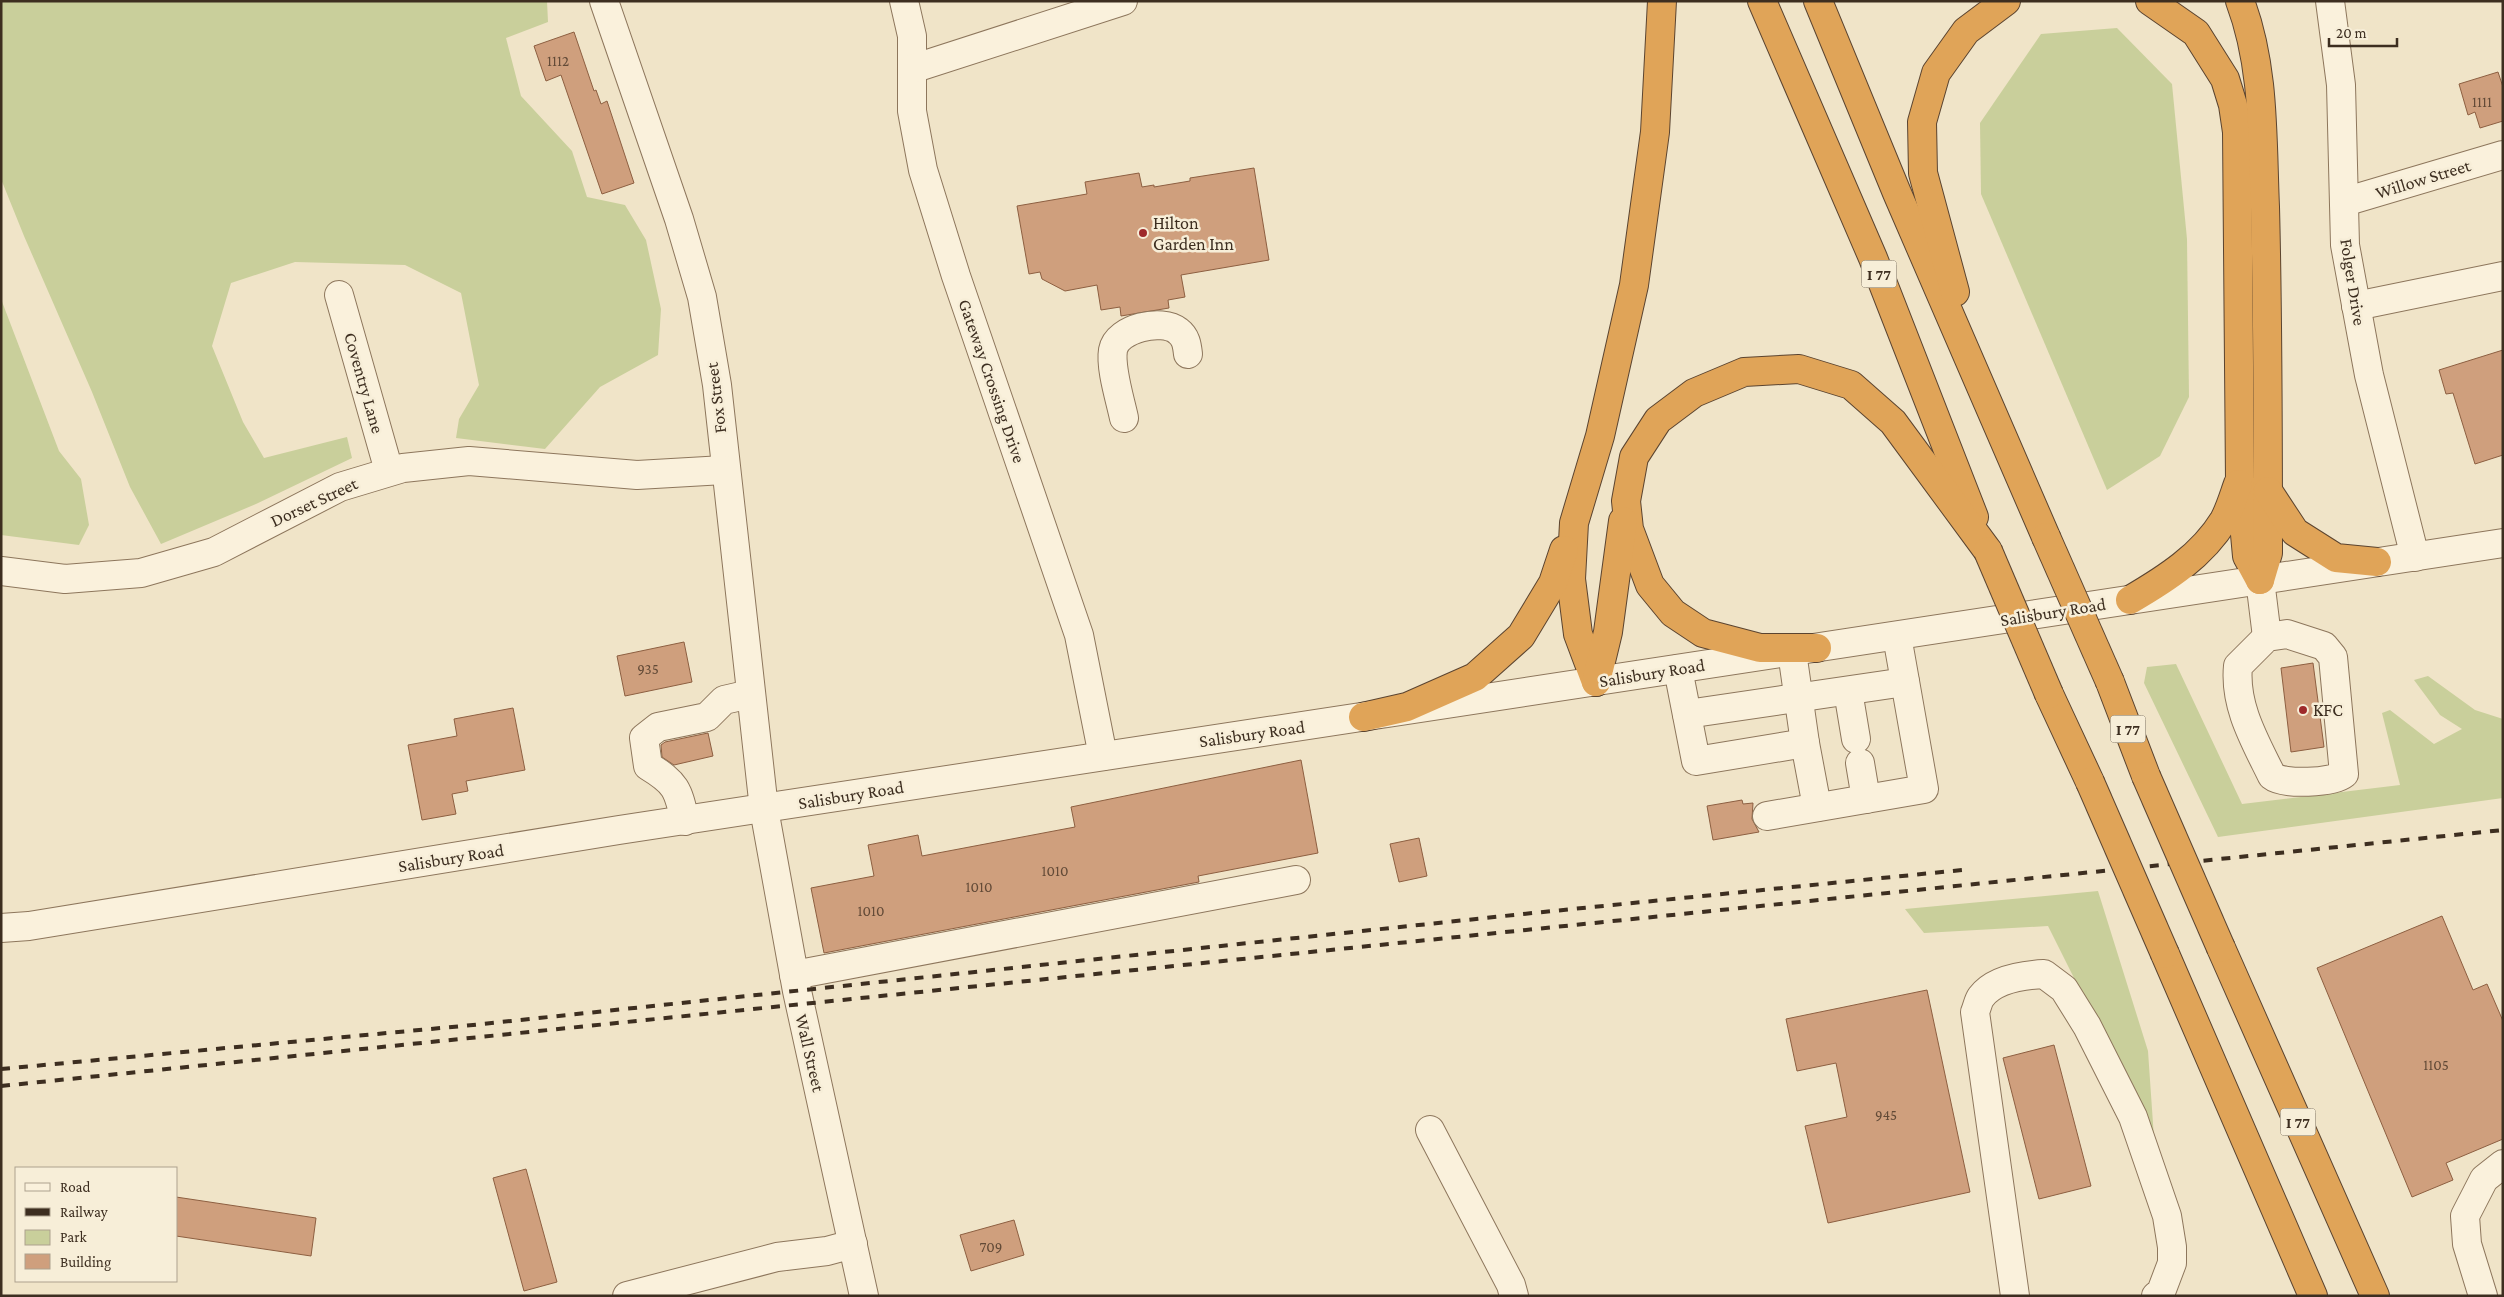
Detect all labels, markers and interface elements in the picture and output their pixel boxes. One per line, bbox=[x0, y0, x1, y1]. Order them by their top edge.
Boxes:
scale bar bbox=[2329, 15, 2396, 47]
text: 20 m bbox=[2336, 25, 2367, 41]
house number: 1112 bbox=[547, 53, 569, 69]
house number: 1111 bbox=[2472, 94, 2492, 110]
street label: Willow Street bbox=[2373, 155, 2474, 203]
place label: Hilton Garden Inn bbox=[1153, 213, 1234, 254]
marker: Hilton Garden Inn bbox=[1137, 227, 1149, 239]
street label: Folger Drive bbox=[2336, 237, 2370, 327]
road number: I 77 bbox=[1862, 260, 1896, 288]
street label: Gateway Crossing Drive bbox=[955, 297, 1029, 466]
street label: Coventry Lane bbox=[340, 330, 388, 436]
street label: Fox Street bbox=[702, 360, 730, 435]
street label: Dorset Street bbox=[267, 473, 362, 531]
street label: Salisbury Road bbox=[1999, 594, 2108, 630]
street label: Salisbury Road bbox=[1598, 655, 1707, 691]
house number: 935 bbox=[637, 661, 659, 677]
place label: KFC bbox=[2313, 700, 2343, 720]
marker: KFC bbox=[2297, 704, 2309, 716]
road number: I 77 bbox=[2110, 716, 2146, 742]
street label: Salisbury Road bbox=[1198, 717, 1307, 751]
street label: Salisbury Road bbox=[797, 777, 906, 813]
street label: Salisbury Road bbox=[397, 840, 506, 876]
house number: 1010 bbox=[1042, 863, 1068, 879]
house number: 1010 bbox=[966, 879, 992, 895]
house number: 1010 bbox=[858, 903, 884, 919]
street label: Wall Street bbox=[791, 1012, 829, 1095]
house number: 1105 bbox=[2423, 1057, 2449, 1073]
house number: 945 bbox=[1875, 1107, 1897, 1123]
road number: I 77 bbox=[2280, 1108, 2316, 1136]
legend bbox=[15, 1167, 178, 1282]
text: Road bbox=[60, 1179, 91, 1195]
text: Railway bbox=[60, 1204, 108, 1221]
text: Park bbox=[60, 1229, 87, 1245]
house number: 709 bbox=[980, 1239, 1002, 1255]
text: Building bbox=[60, 1254, 111, 1271]

